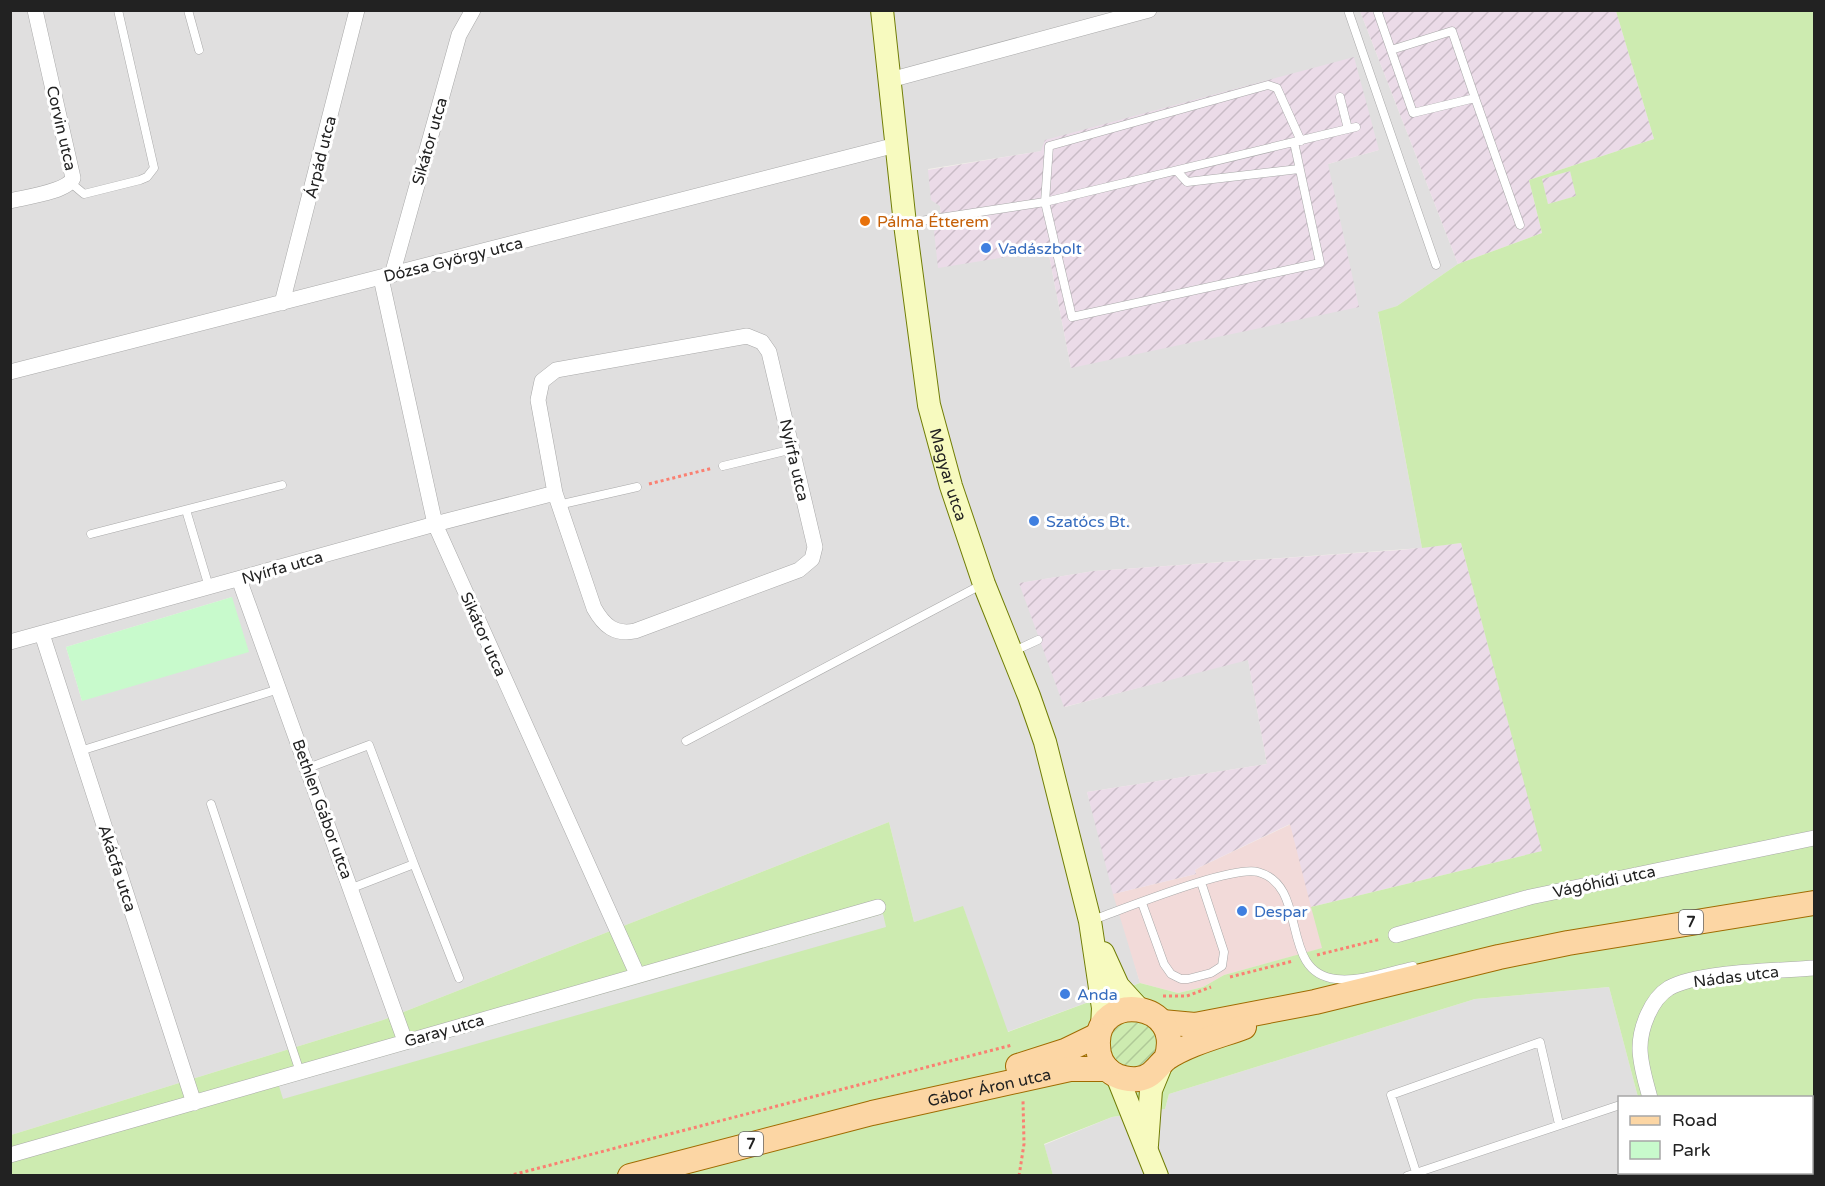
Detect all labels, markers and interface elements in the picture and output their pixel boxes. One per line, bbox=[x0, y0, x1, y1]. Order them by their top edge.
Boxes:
street label: Corvin utca bbox=[42, 84, 80, 173]
street label: Sikátor utca bbox=[408, 95, 452, 187]
street label: Árpád utca bbox=[301, 114, 341, 201]
place label: Pálma Étterem bbox=[877, 212, 989, 232]
marker: Pálma Étterem bbox=[858, 214, 872, 228]
street label: Dózsa György utca bbox=[382, 233, 525, 287]
place label: Vadászbolt bbox=[998, 239, 1082, 259]
marker: Vadászbolt bbox=[979, 241, 993, 255]
street label: Nyírfa utca bbox=[775, 417, 813, 503]
street label: Magyar utca bbox=[925, 426, 971, 524]
place label: Szatócs Bt. bbox=[1046, 512, 1130, 532]
marker: Szatócs Bt. bbox=[1027, 514, 1041, 528]
street label: Nyírfa utca bbox=[239, 547, 325, 589]
street label: Sikátor utca bbox=[456, 589, 511, 680]
street label: Bethlen Gábor utca bbox=[287, 737, 357, 882]
street label: Akácfa utca bbox=[94, 822, 140, 914]
street label: Vágóhídi utca bbox=[1551, 861, 1657, 903]
place label: Despar bbox=[1254, 902, 1309, 922]
marker: Despar bbox=[1235, 904, 1249, 918]
road number: 7 bbox=[1679, 910, 1703, 934]
street label: Nádas utca bbox=[1692, 962, 1780, 992]
place label: Anda bbox=[1077, 985, 1118, 1005]
marker: Anda bbox=[1058, 987, 1072, 1001]
street label: Garay utca bbox=[402, 1010, 486, 1052]
street label: Gábor Áron utca bbox=[926, 1065, 1053, 1111]
legend bbox=[1618, 1096, 1813, 1174]
text: Road bbox=[1672, 1109, 1717, 1131]
road number: 7 bbox=[739, 1132, 763, 1156]
text: Park bbox=[1672, 1139, 1711, 1161]

